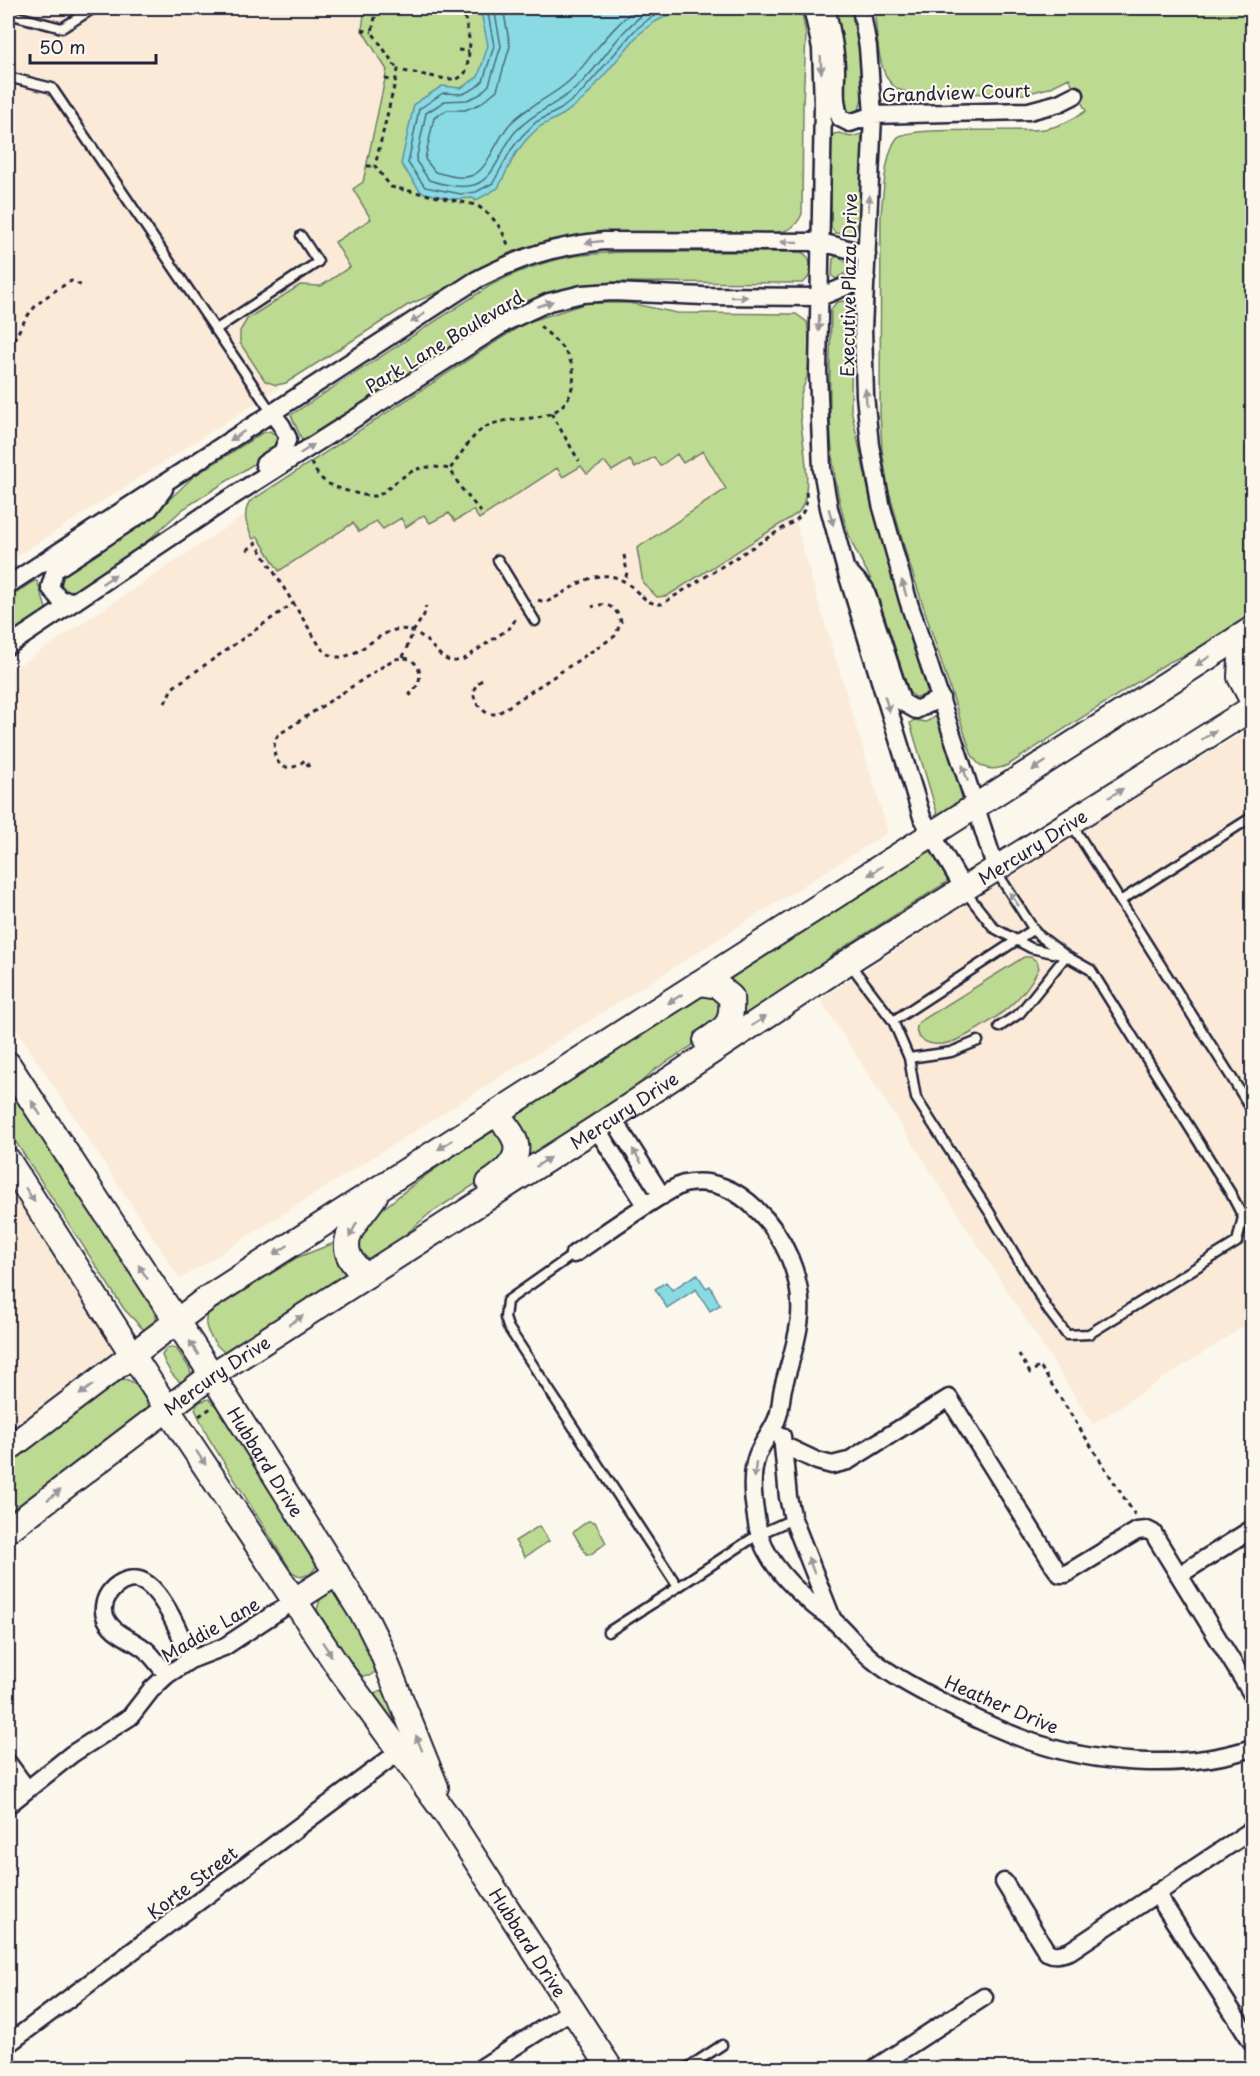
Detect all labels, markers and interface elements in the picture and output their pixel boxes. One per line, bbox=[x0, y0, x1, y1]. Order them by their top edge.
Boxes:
scale bar bbox=[30, 27, 156, 65]
text: 50 m bbox=[39, 33, 86, 60]
one-way arrow bbox=[817, 56, 826, 75]
street label: Grandview Court bbox=[881, 76, 1031, 108]
street label: Executive Plaza Drive bbox=[833, 193, 863, 377]
one-way arrow bbox=[865, 193, 874, 212]
one-way arrow bbox=[585, 237, 604, 247]
one-way arrow bbox=[780, 237, 799, 247]
street label: Park Lane Boulevard bbox=[360, 283, 528, 399]
one-way arrow bbox=[729, 292, 748, 302]
one-way arrow bbox=[536, 299, 554, 308]
one-way arrow bbox=[410, 313, 426, 324]
one-way arrow bbox=[814, 314, 824, 333]
one-way arrow bbox=[861, 388, 871, 407]
one-way arrow bbox=[229, 430, 245, 442]
one-way arrow bbox=[299, 443, 315, 455]
one-way arrow bbox=[827, 508, 836, 526]
one-way arrow bbox=[101, 574, 117, 585]
one-way arrow bbox=[899, 579, 909, 597]
one-way arrow bbox=[1195, 655, 1211, 666]
one-way arrow bbox=[883, 695, 892, 713]
one-way arrow bbox=[1201, 730, 1217, 741]
one-way arrow bbox=[1031, 760, 1047, 771]
one-way arrow bbox=[960, 764, 969, 782]
one-way arrow bbox=[1108, 788, 1124, 799]
street label: Mercury Drive bbox=[972, 801, 1092, 891]
one-way arrow bbox=[867, 865, 883, 877]
one-way arrow bbox=[1008, 892, 1020, 908]
one-way arrow bbox=[667, 993, 683, 1004]
one-way arrow bbox=[750, 1015, 767, 1026]
street label: Mercury Drive bbox=[564, 1064, 683, 1155]
one-way arrow bbox=[31, 1100, 42, 1117]
one-way arrow bbox=[437, 1140, 453, 1151]
one-way arrow bbox=[632, 1148, 643, 1164]
one-way arrow bbox=[535, 1157, 551, 1168]
one-way arrow bbox=[25, 1187, 36, 1204]
one-way arrow bbox=[348, 1222, 357, 1239]
one-way arrow bbox=[273, 1245, 289, 1256]
one-way arrow bbox=[138, 1264, 149, 1280]
one-way arrow bbox=[288, 1315, 305, 1326]
street label: Mercury Drive bbox=[157, 1328, 275, 1421]
one-way arrow bbox=[188, 1340, 200, 1356]
one-way arrow bbox=[78, 1384, 94, 1396]
street label: Hubbard Drive bbox=[222, 1401, 311, 1522]
one-way arrow bbox=[195, 1450, 206, 1467]
one-way arrow bbox=[750, 1460, 759, 1479]
one-way arrow bbox=[47, 1489, 62, 1501]
one-way arrow bbox=[806, 1555, 816, 1573]
street label: Maddie Lane bbox=[156, 1590, 264, 1668]
one-way arrow bbox=[322, 1641, 333, 1657]
street label: Heather Drive bbox=[941, 1668, 1063, 1740]
one-way arrow bbox=[414, 1734, 423, 1752]
street label: Korte Street bbox=[141, 1839, 243, 1925]
street label: Hubbard Drive bbox=[483, 1882, 574, 2002]

